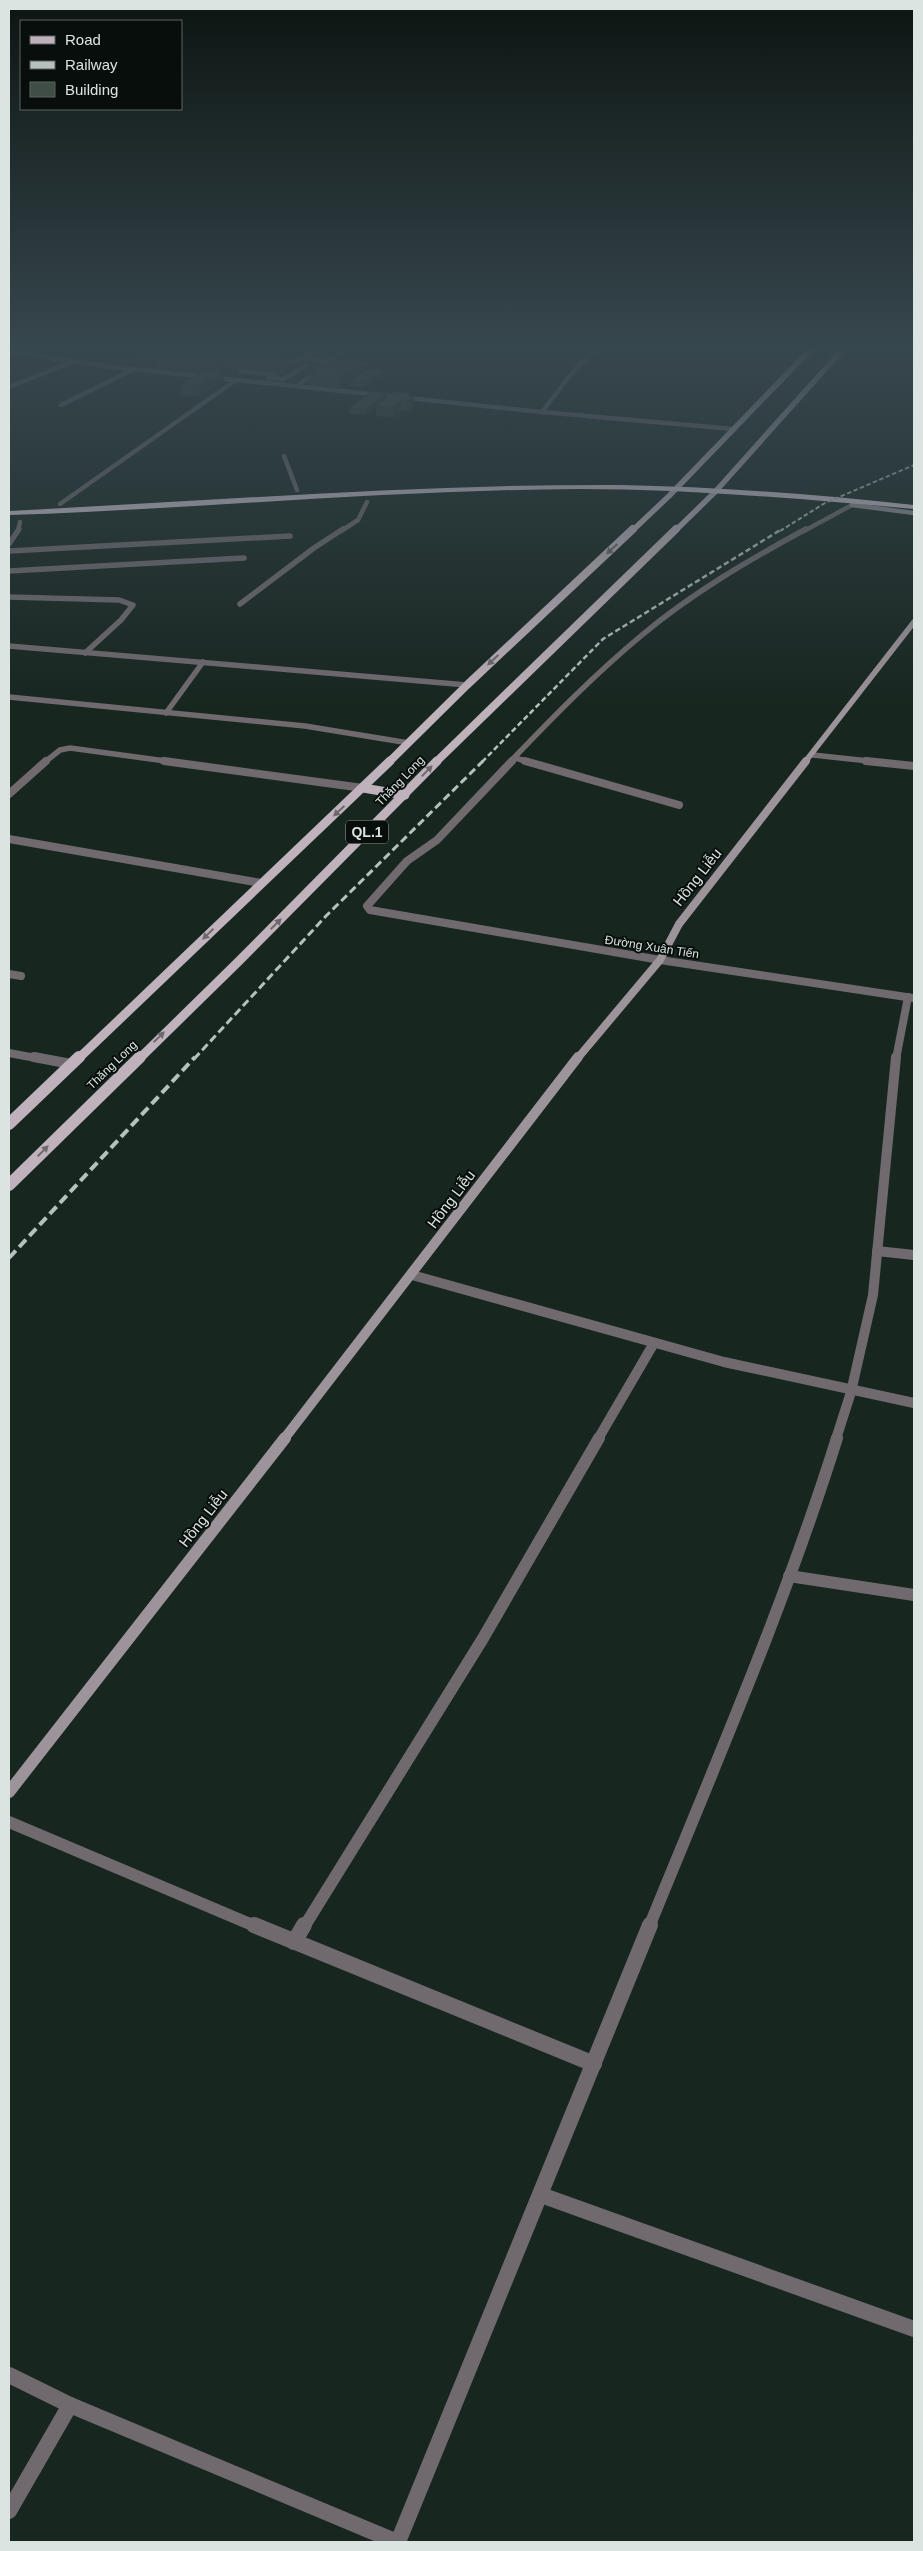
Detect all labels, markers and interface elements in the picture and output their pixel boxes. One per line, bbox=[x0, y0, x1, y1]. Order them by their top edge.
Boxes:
legend bbox=[20, 20, 182, 110]
text: Road bbox=[65, 31, 101, 48]
text: Railway bbox=[65, 56, 118, 73]
text: Building bbox=[65, 81, 118, 98]
one-way arrow bbox=[605, 544, 618, 555]
one-way arrow bbox=[487, 654, 499, 666]
street label: Thăng Long bbox=[373, 753, 427, 809]
one-way arrow bbox=[421, 765, 433, 777]
one-way arrow bbox=[333, 805, 345, 816]
road number: QL.1 bbox=[346, 820, 388, 844]
street label: Hồng Liễu bbox=[669, 845, 725, 909]
one-way arrow bbox=[270, 918, 282, 930]
one-way arrow bbox=[202, 928, 214, 940]
street label: Đường Xuân Tiến bbox=[604, 933, 700, 961]
one-way arrow bbox=[153, 1031, 165, 1043]
street label: Thăng Long bbox=[84, 1038, 140, 1092]
one-way arrow bbox=[37, 1145, 49, 1157]
street label: Hồng Liễu bbox=[424, 1167, 478, 1231]
street label: Hồng Liễu bbox=[175, 1486, 231, 1550]

